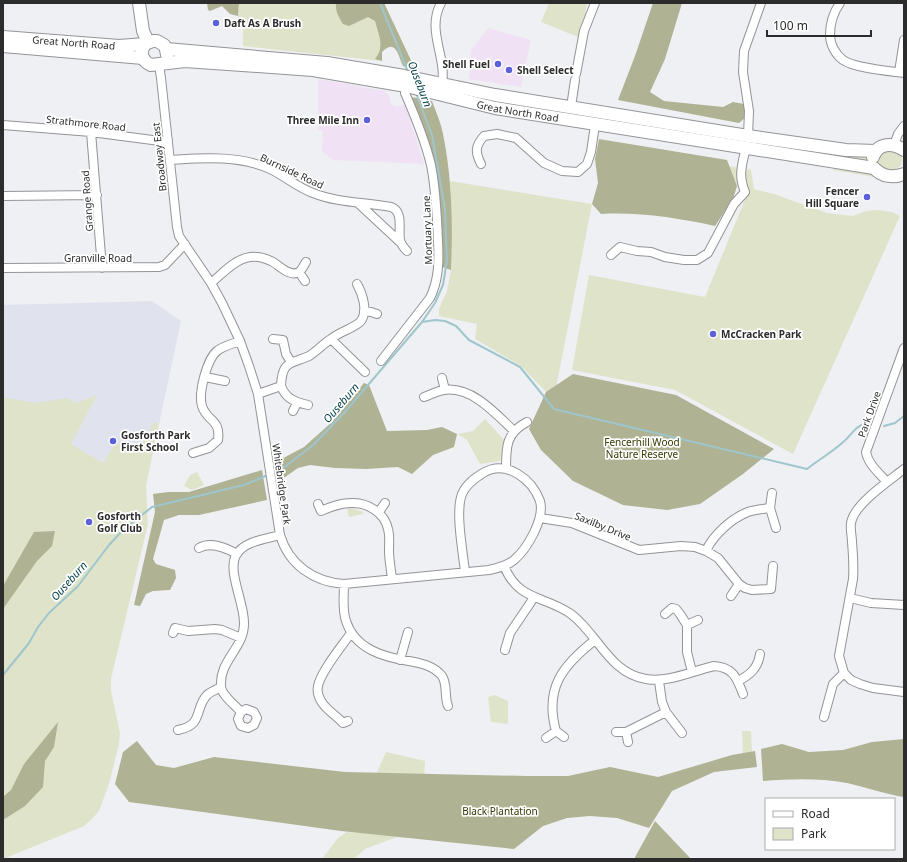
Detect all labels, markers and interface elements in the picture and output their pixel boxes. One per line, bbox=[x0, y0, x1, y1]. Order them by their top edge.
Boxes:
scale bar bbox=[767, 12, 871, 38]
place label: Daft As A Brush bbox=[224, 16, 301, 30]
text: 100 m bbox=[773, 17, 808, 34]
marker: Daft As A Brush bbox=[211, 18, 221, 28]
street label: Great North Road bbox=[32, 32, 116, 53]
place label: Shell Fuel bbox=[443, 57, 490, 71]
water label: Ouseburn bbox=[405, 59, 436, 109]
marker: Shell Fuel bbox=[493, 59, 503, 69]
place label: Shell Select bbox=[517, 63, 574, 77]
marker: Shell Select bbox=[504, 65, 514, 75]
street label: Great North Road bbox=[475, 97, 560, 125]
street label: Strathmore Road bbox=[45, 112, 127, 134]
place label: Three Mile Inn bbox=[287, 113, 359, 127]
marker: Three Mile Inn bbox=[362, 115, 372, 125]
street label: Broadway East bbox=[148, 122, 170, 192]
street label: Burnside Road bbox=[258, 150, 326, 192]
street label: Grange Road bbox=[78, 170, 96, 232]
place label: Fencer Hill Square bbox=[805, 184, 860, 210]
marker: Fencer Hill Square bbox=[862, 192, 872, 202]
street label: Mortuary Lane bbox=[419, 195, 435, 265]
street label: Granville Road bbox=[64, 251, 132, 265]
place label: McCracken Park bbox=[721, 327, 802, 341]
marker: McCracken Park bbox=[708, 329, 718, 339]
water label: Ouseburn bbox=[319, 380, 362, 426]
street label: Park Drive bbox=[854, 389, 884, 439]
place label: Gosforth Park First School bbox=[121, 428, 191, 454]
park label: Fencerhill Wood Nature Reserve bbox=[604, 435, 680, 461]
marker: Gosforth Park First School bbox=[108, 436, 118, 446]
street label: Whitebridge Park bbox=[269, 443, 295, 526]
street label: Saxilby Drive bbox=[573, 508, 634, 544]
place label: Gosforth Golf Club bbox=[97, 509, 142, 535]
marker: Gosforth Golf Club bbox=[84, 517, 94, 527]
water label: Ouseburn bbox=[47, 558, 90, 604]
legend bbox=[765, 798, 895, 850]
park label: Black Plantation bbox=[462, 804, 538, 818]
text: Road bbox=[801, 805, 830, 822]
text: Park bbox=[801, 825, 827, 842]

